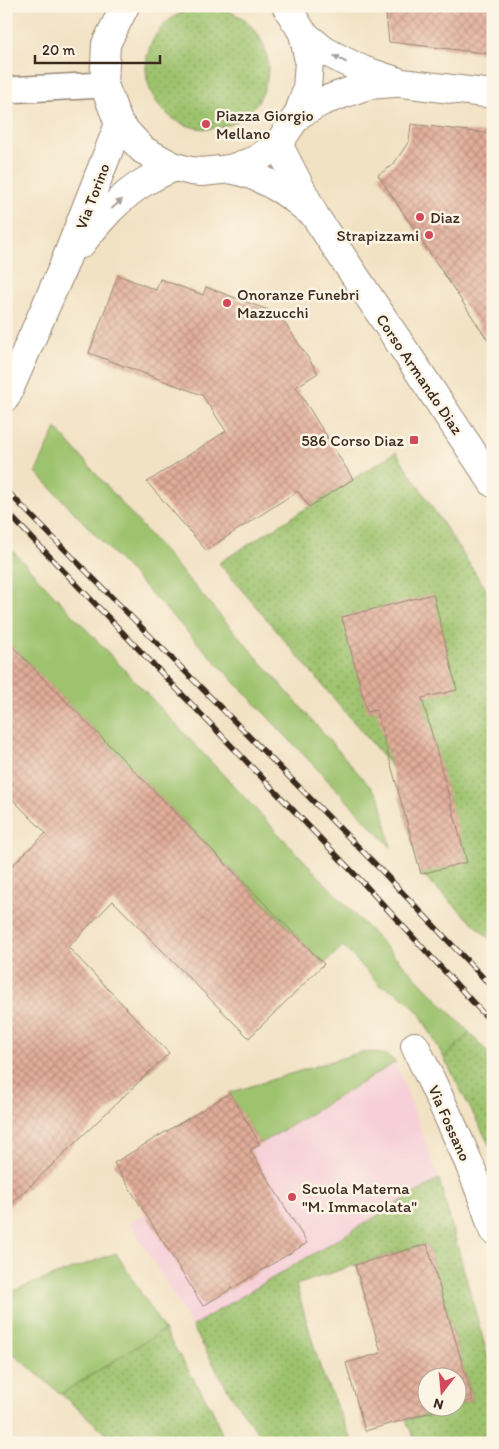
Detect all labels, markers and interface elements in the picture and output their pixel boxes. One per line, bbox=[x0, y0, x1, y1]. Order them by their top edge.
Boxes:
scale bar bbox=[35, 32, 160, 64]
text: 20 m bbox=[42, 41, 76, 59]
one-way arrow bbox=[333, 55, 347, 63]
place label: Piazza Giorgio Mellano bbox=[216, 106, 314, 143]
marker: Piazza Giorgio Mellano bbox=[200, 118, 212, 130]
street label: Via Torino bbox=[71, 160, 114, 232]
one-way arrow bbox=[111, 198, 124, 209]
place label: Diaz bbox=[430, 208, 461, 227]
marker: Diaz bbox=[414, 211, 426, 223]
place label: Strapizzami bbox=[336, 226, 419, 245]
marker: Strapizzami bbox=[423, 229, 435, 241]
place label: Onoranze Funebri Mazzucchi bbox=[237, 285, 359, 322]
marker: Onoranze Funebri Mazzucchi bbox=[221, 297, 233, 309]
street label: Corso Armando Diaz bbox=[372, 310, 467, 439]
place label: 586 Corso Diaz bbox=[301, 431, 405, 450]
marker: 586 Corso Diaz bbox=[408, 434, 420, 446]
street label: Via Fossano bbox=[424, 1082, 475, 1164]
place label: Scuola Materna "M. Immacolata" bbox=[302, 1179, 417, 1216]
marker: Scuola Materna "M. Immacolata" bbox=[286, 1191, 298, 1203]
north arrow bbox=[416, 1366, 466, 1416]
text: N bbox=[432, 1395, 445, 1413]

